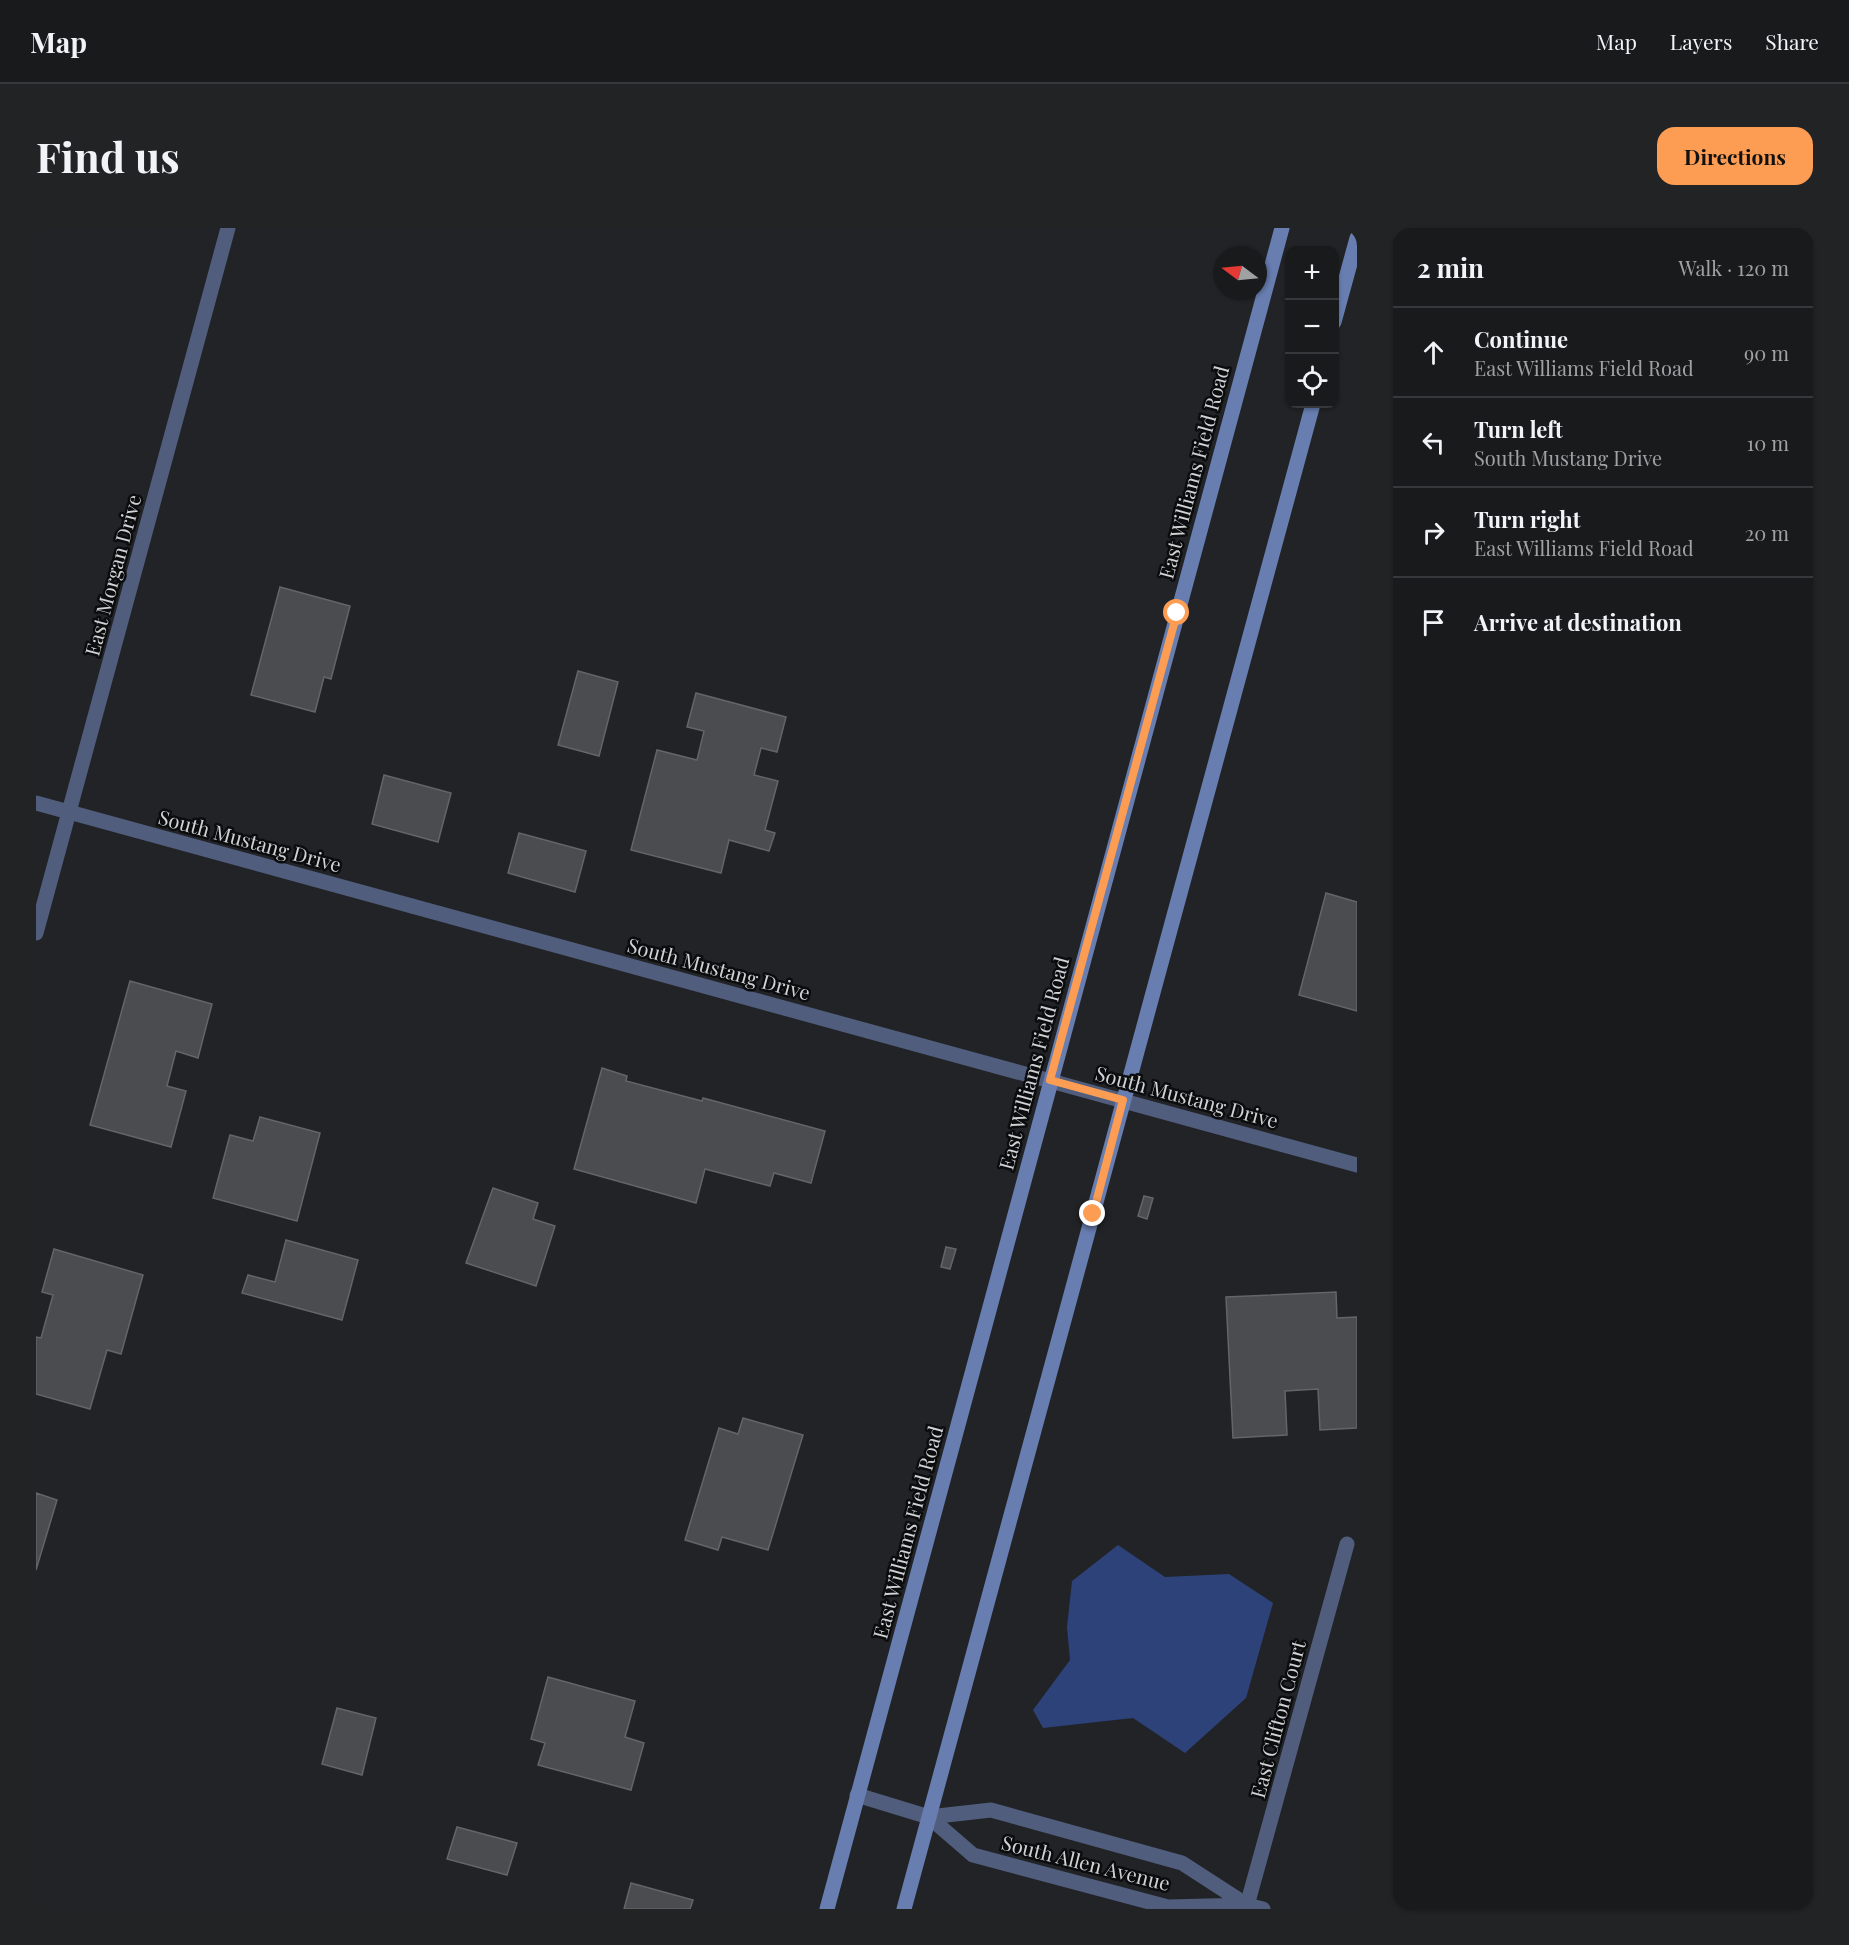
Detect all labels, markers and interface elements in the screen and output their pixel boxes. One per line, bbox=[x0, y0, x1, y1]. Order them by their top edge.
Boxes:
text: Map bbox=[30, 23, 87, 60]
text: Map bbox=[1596, 27, 1637, 55]
text: Layers bbox=[1670, 27, 1732, 55]
text: Share bbox=[1765, 27, 1819, 55]
button: Directions bbox=[1657, 127, 1813, 185]
text: Find us bbox=[36, 128, 180, 184]
north arrow bbox=[1213, 246, 1267, 300]
map controls bbox=[1285, 246, 1339, 408]
button: + bbox=[1285, 246, 1339, 300]
text: 2 min bbox=[1417, 250, 1484, 285]
text: Walk · 120 m bbox=[1679, 254, 1789, 281]
button: − bbox=[1285, 300, 1339, 354]
text: Continue bbox=[1474, 324, 1568, 354]
icon: ahead bbox=[1417, 336, 1450, 369]
text: 90 m bbox=[1744, 339, 1789, 366]
button: locate bbox=[1285, 354, 1339, 408]
text: East Williams Field Road bbox=[1474, 354, 1694, 381]
street label: East Williams Field Road bbox=[1152, 362, 1235, 582]
text: Turn left bbox=[1474, 414, 1563, 444]
icon: left bbox=[1417, 426, 1450, 459]
text: 10 m bbox=[1747, 429, 1789, 456]
text: South Mustang Drive bbox=[1474, 444, 1662, 471]
street label: East Morgan Drive bbox=[77, 491, 147, 659]
text: Turn right bbox=[1474, 504, 1580, 534]
icon: right bbox=[1417, 516, 1450, 549]
text: 20 m bbox=[1745, 519, 1789, 546]
text: East Williams Field Road bbox=[1474, 534, 1694, 561]
route start bbox=[1163, 599, 1189, 625]
icon: arrive bbox=[1417, 606, 1450, 639]
text: Arrive at destination bbox=[1474, 607, 1682, 637]
street label: South Mustang Drive bbox=[156, 803, 344, 877]
street label: South Mustang Drive bbox=[625, 931, 813, 1005]
street label: East Williams Field Road bbox=[992, 953, 1075, 1173]
street label: South Mustang Drive bbox=[1093, 1059, 1281, 1133]
route end bbox=[1079, 1200, 1105, 1226]
street label: East Williams Field Road bbox=[866, 1422, 949, 1642]
street label: East Clifton Court bbox=[1243, 1636, 1311, 1801]
street label: South Allen Avenue bbox=[999, 1828, 1173, 1896]

